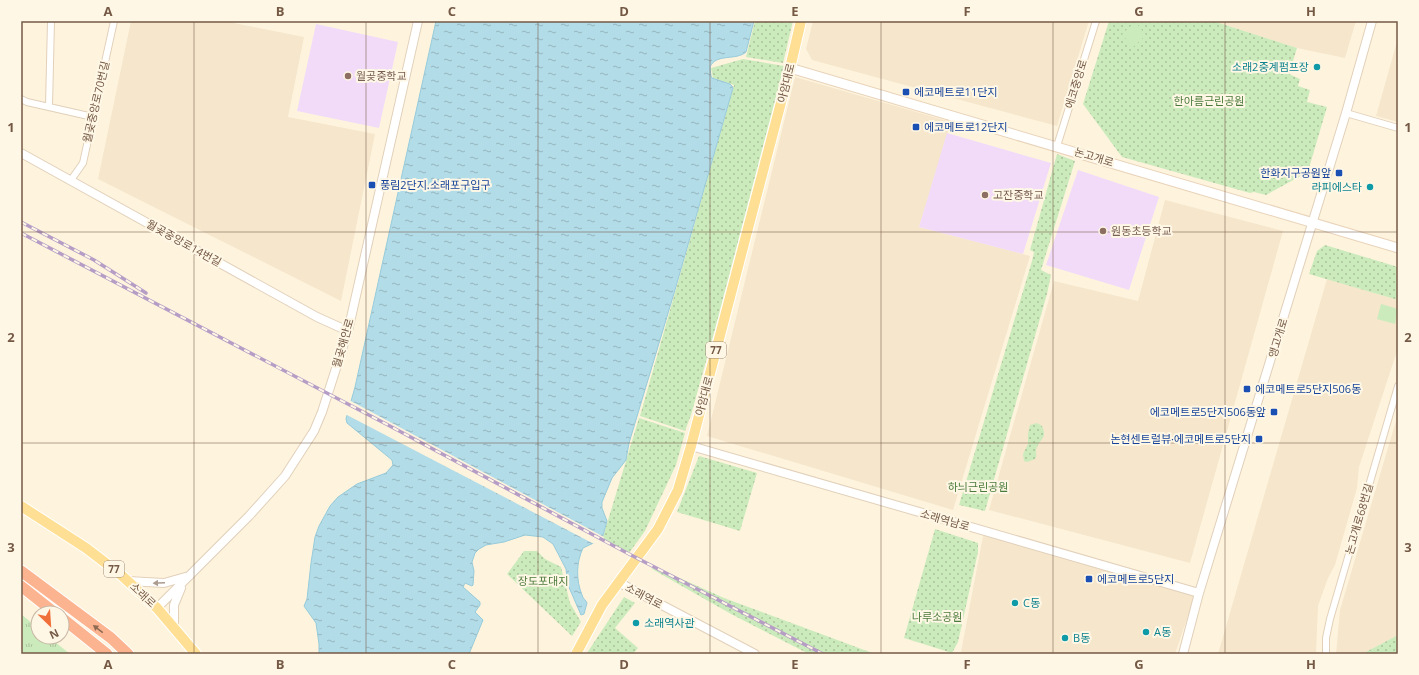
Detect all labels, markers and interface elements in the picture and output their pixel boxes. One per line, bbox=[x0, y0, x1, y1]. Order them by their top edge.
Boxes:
text: A bbox=[104, 2, 113, 20]
text: B bbox=[276, 2, 285, 20]
text: C bbox=[448, 2, 456, 20]
text: D bbox=[619, 2, 629, 20]
text: E bbox=[791, 2, 799, 20]
text: F bbox=[963, 2, 971, 20]
text: G bbox=[1134, 2, 1144, 20]
text: H bbox=[1306, 2, 1316, 20]
street label: 에코중앙로 bbox=[1061, 57, 1090, 110]
place label: 소래2중계펌프장 bbox=[1232, 59, 1309, 74]
street label: 월곶중앙로70번길 bbox=[79, 60, 112, 144]
street label: 아암대로 bbox=[773, 61, 798, 104]
marker: 소래2중계펌프장 bbox=[1312, 62, 1322, 72]
place label: 월곶중학교 bbox=[356, 68, 407, 83]
marker: 월곶중학교 bbox=[343, 71, 353, 81]
place label: 에코메트로11단지 bbox=[914, 84, 997, 99]
marker: 에코메트로11단지 bbox=[901, 87, 911, 97]
park label: 한아름근린공원 bbox=[1174, 93, 1244, 108]
text: 1 bbox=[7, 118, 15, 136]
text: 1 bbox=[1404, 118, 1412, 136]
place label: 에코메트로12단지 bbox=[924, 119, 1007, 134]
marker: 에코메트로12단지 bbox=[911, 122, 921, 132]
street label: 논고개로 bbox=[1073, 143, 1116, 170]
place label: 한화지구공원앞 bbox=[1260, 165, 1331, 180]
marker: 한화지구공원앞 bbox=[1334, 168, 1344, 178]
place label: 풍림2단지.소래포구입구 bbox=[380, 177, 490, 192]
place label: 라피에스타 bbox=[1311, 179, 1362, 194]
marker: 풍림2단지.소래포구입구 bbox=[367, 180, 377, 190]
marker: 라피에스타 bbox=[1365, 182, 1375, 192]
place label: 고잔중학교 bbox=[993, 187, 1044, 202]
marker: 고잔중학교 bbox=[980, 190, 990, 200]
street label: 월곶중앙로14번길 bbox=[144, 216, 224, 269]
place label: 원동초등학교 bbox=[1111, 223, 1172, 238]
marker: 원동초등학교 bbox=[1098, 226, 1108, 236]
street label: 월곶해안로 bbox=[328, 316, 357, 369]
street label: 앵고개로 bbox=[1264, 316, 1291, 359]
text: 2 bbox=[7, 328, 15, 346]
text: 2 bbox=[1404, 328, 1412, 346]
road number: 77 bbox=[706, 342, 726, 358]
street label: 아암대로 bbox=[691, 374, 716, 417]
place label: 에코메트로5단지506동 bbox=[1255, 381, 1361, 396]
marker: 에코메트로5단지506동 bbox=[1242, 384, 1252, 394]
place label: 에코메트로5단지506동앞 bbox=[1150, 404, 1266, 419]
marker: 에코메트로5단지506동앞 bbox=[1269, 407, 1279, 417]
place label: 논현센트럴뷰·에코메트로5단지 bbox=[1110, 431, 1251, 446]
marker: 논현센트럴뷰·에코메트로5단지 bbox=[1254, 434, 1264, 444]
park label: 하늬근린공원 bbox=[948, 479, 1008, 494]
street label: 논고개로68번길 bbox=[1341, 482, 1376, 556]
street label: 소래역남로 bbox=[919, 505, 972, 534]
text: 3 bbox=[7, 538, 15, 556]
text: 3 bbox=[1404, 538, 1412, 556]
road number: 77 bbox=[104, 561, 124, 577]
place label: 에코메트로5단지 bbox=[1097, 571, 1174, 586]
park label: 장도포대지 bbox=[518, 573, 568, 588]
marker: 에코메트로5단지 bbox=[1084, 574, 1094, 584]
street label: 소래로 bbox=[127, 579, 160, 610]
one-way arrow bbox=[153, 579, 165, 586]
street label: 소래역로 bbox=[623, 579, 666, 612]
place label: C동 bbox=[1023, 595, 1040, 610]
marker: C동 bbox=[1010, 598, 1020, 608]
north arrow bbox=[30, 605, 70, 645]
park label: 나루소공원 bbox=[912, 609, 962, 624]
place label: 소래역사관 bbox=[644, 615, 695, 630]
marker: 소래역사관 bbox=[631, 618, 641, 628]
place label: A동 bbox=[1154, 624, 1171, 639]
one-way arrow bbox=[93, 625, 104, 633]
text: N bbox=[47, 626, 62, 643]
marker: A동 bbox=[1141, 627, 1151, 637]
place label: B동 bbox=[1073, 630, 1090, 645]
marker: B동 bbox=[1060, 633, 1070, 643]
text: A bbox=[104, 655, 113, 673]
text: B bbox=[276, 655, 285, 673]
text: C bbox=[448, 655, 456, 673]
text: D bbox=[619, 655, 629, 673]
text: E bbox=[791, 655, 799, 673]
text: F bbox=[963, 655, 971, 673]
text: G bbox=[1134, 655, 1144, 673]
text: H bbox=[1306, 655, 1316, 673]

